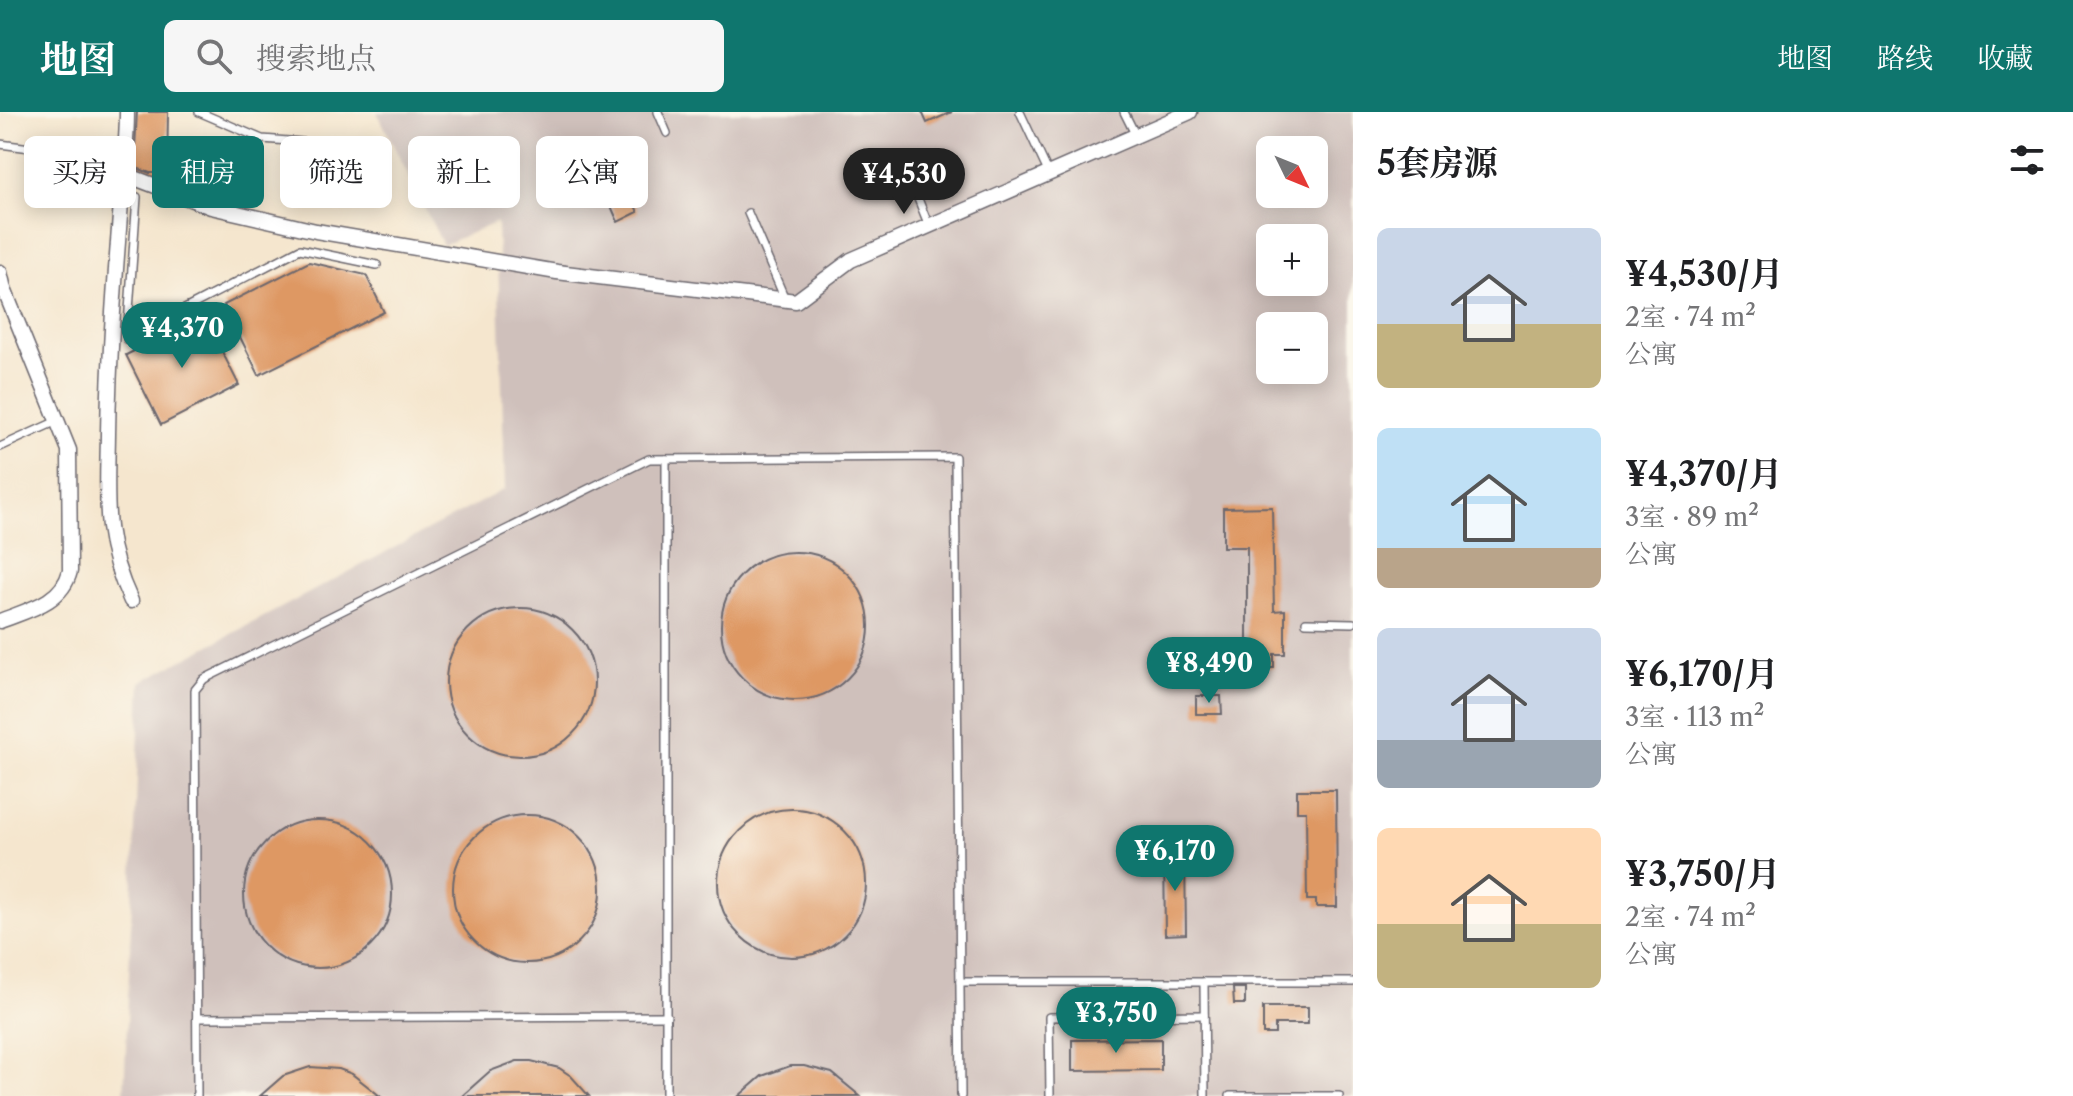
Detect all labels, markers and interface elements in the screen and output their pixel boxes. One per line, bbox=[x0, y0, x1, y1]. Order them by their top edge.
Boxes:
search box bbox=[164, 20, 724, 92]
icon: search bbox=[192, 34, 236, 78]
text: 地图 bbox=[40, 36, 116, 83]
text: 搜索地点 bbox=[256, 40, 376, 77]
text: 地图 bbox=[1777, 41, 1833, 75]
text: 路线 bbox=[1877, 41, 1933, 75]
text: 收藏 bbox=[1977, 41, 2033, 75]
chip: 买房 bbox=[24, 136, 136, 208]
chip: 租房 bbox=[152, 136, 264, 208]
chip: 筛选 bbox=[280, 136, 392, 208]
chip: 新上 bbox=[408, 136, 520, 208]
chip: 公寓 bbox=[536, 136, 648, 208]
north arrow bbox=[1256, 136, 1328, 208]
map controls bbox=[1256, 136, 1328, 384]
icon: filters bbox=[2005, 138, 2049, 182]
text: 5套房源 bbox=[1377, 142, 1498, 184]
pin: ¥4,530 bbox=[839, 148, 969, 216]
text: ¥4,530 bbox=[861, 158, 947, 190]
button: + bbox=[1256, 224, 1328, 296]
text: ¥4,530/月 bbox=[1625, 253, 1784, 295]
icon: home bbox=[1441, 260, 1537, 356]
text: 2室 · 74 m² bbox=[1625, 301, 1756, 333]
pin: ¥4,370 bbox=[117, 302, 247, 370]
text: ¥4,370 bbox=[139, 312, 225, 344]
button: − bbox=[1256, 312, 1328, 384]
text: 公寓 bbox=[1625, 338, 1677, 370]
text: ¥4,370/月 bbox=[1625, 453, 1783, 495]
icon: home bbox=[1441, 460, 1537, 556]
text: 3室 · 89 m² bbox=[1625, 501, 1759, 533]
text: 公寓 bbox=[1625, 538, 1677, 570]
pin: ¥8,490 bbox=[1144, 637, 1274, 705]
text: ¥8,490 bbox=[1165, 647, 1253, 679]
text: ¥6,170/月 bbox=[1625, 653, 1779, 695]
icon: home bbox=[1441, 660, 1537, 756]
text: 3室 · 113 m² bbox=[1625, 701, 1764, 733]
text: 公寓 bbox=[1625, 738, 1677, 770]
pin: ¥6,170 bbox=[1110, 825, 1240, 893]
text: ¥6,170 bbox=[1134, 835, 1216, 867]
text: ¥3,750/月 bbox=[1625, 853, 1780, 895]
icon: home bbox=[1441, 860, 1537, 956]
text: 2室 · 74 m² bbox=[1625, 901, 1756, 933]
text: 公寓 bbox=[1625, 938, 1677, 970]
pin: ¥3,750 bbox=[1051, 987, 1181, 1055]
text: ¥3,750 bbox=[1074, 997, 1158, 1029]

